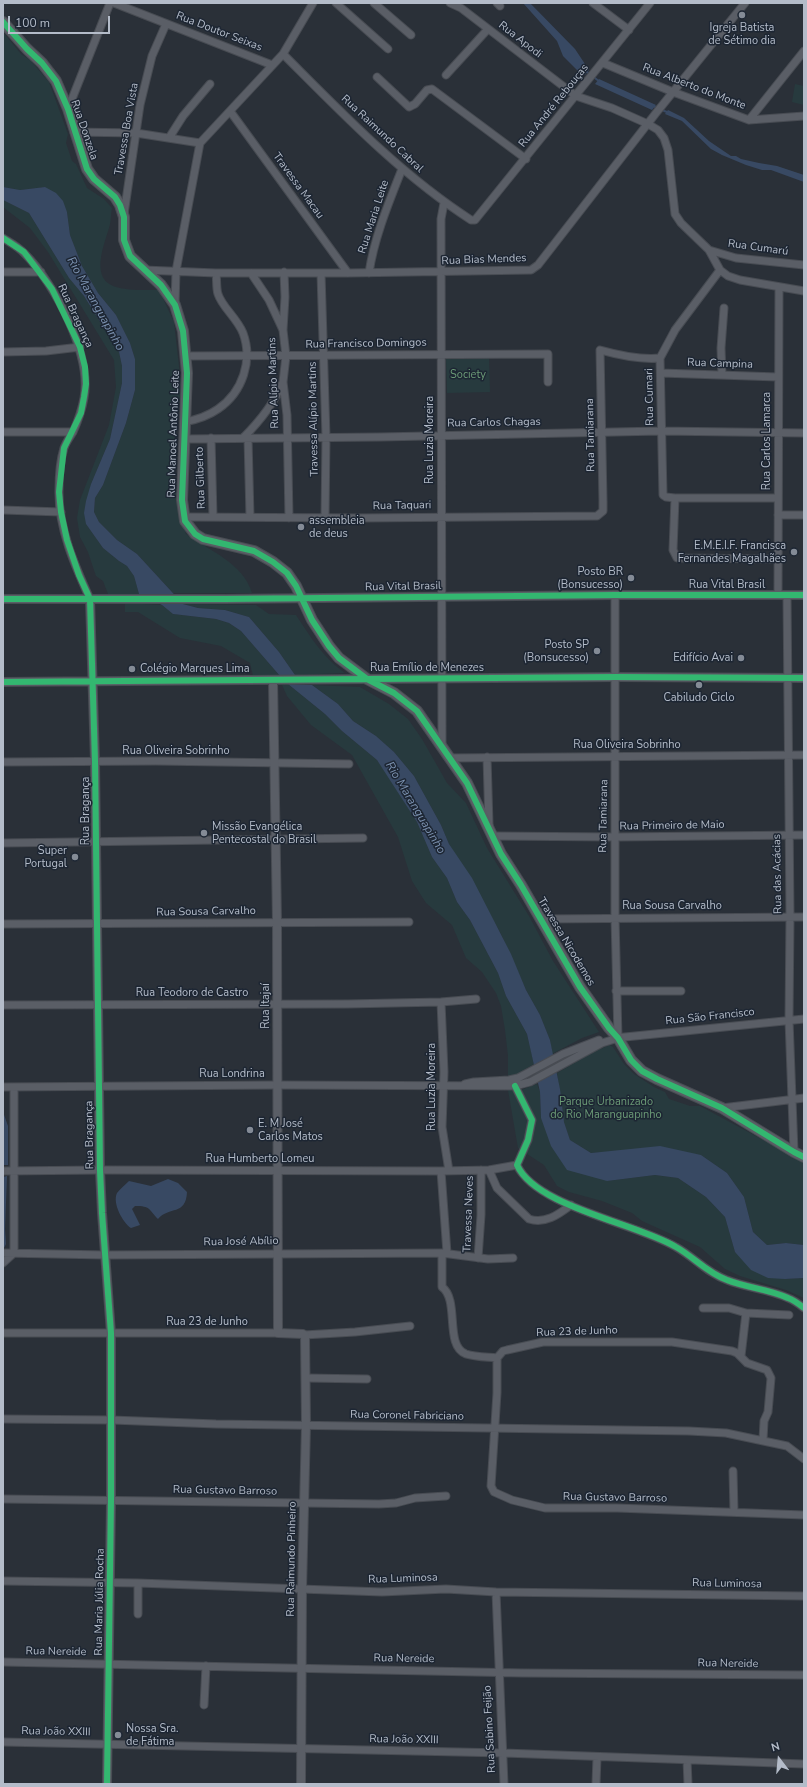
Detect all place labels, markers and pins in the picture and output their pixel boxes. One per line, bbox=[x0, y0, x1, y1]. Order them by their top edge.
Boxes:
marker: Igreja Batista de Sétimo dia bbox=[737, 10, 747, 20]
place label: Igreja Batista de Sétimo dia bbox=[708, 21, 776, 47]
place label: assembleia de deus bbox=[309, 514, 365, 540]
marker: assembleia de deus bbox=[296, 522, 306, 532]
place label: E.M.E.I.F. Francisca Fernandes Magalhães bbox=[678, 539, 786, 565]
marker: E.M.E.I.F. Francisca Fernandes Magalhães bbox=[789, 547, 799, 557]
place label: Posto BR (Bonsucesso) bbox=[557, 565, 623, 591]
marker: Posto BR (Bonsucesso) bbox=[626, 573, 636, 583]
place label: Posto SP (Bonsucesso) bbox=[523, 638, 589, 664]
marker: Posto SP (Bonsucesso) bbox=[592, 646, 602, 656]
place label: Edifício Avai bbox=[673, 651, 733, 665]
marker: Edifício Avai bbox=[736, 653, 746, 663]
place label: Colégio Marques Lima bbox=[140, 662, 250, 676]
marker: Colégio Marques Lima bbox=[127, 664, 137, 674]
marker: Cabiludo Ciclo bbox=[694, 680, 704, 690]
place label: Cabiludo Ciclo bbox=[663, 691, 735, 705]
place label: Missão Evangélica Pentecostal do Brasil bbox=[212, 820, 316, 846]
marker: Missão Evangélica Pentecostal do Brasil bbox=[199, 828, 209, 838]
place label: Super Portugal bbox=[24, 844, 67, 870]
marker: Super Portugal bbox=[70, 852, 80, 862]
place label: E. M José Carlos Matos bbox=[258, 1117, 323, 1143]
marker: E. M José Carlos Matos bbox=[245, 1125, 255, 1135]
place label: Nossa Sra. de Fátima bbox=[126, 1722, 178, 1748]
marker: Nossa Sra. de Fátima bbox=[113, 1730, 123, 1740]

